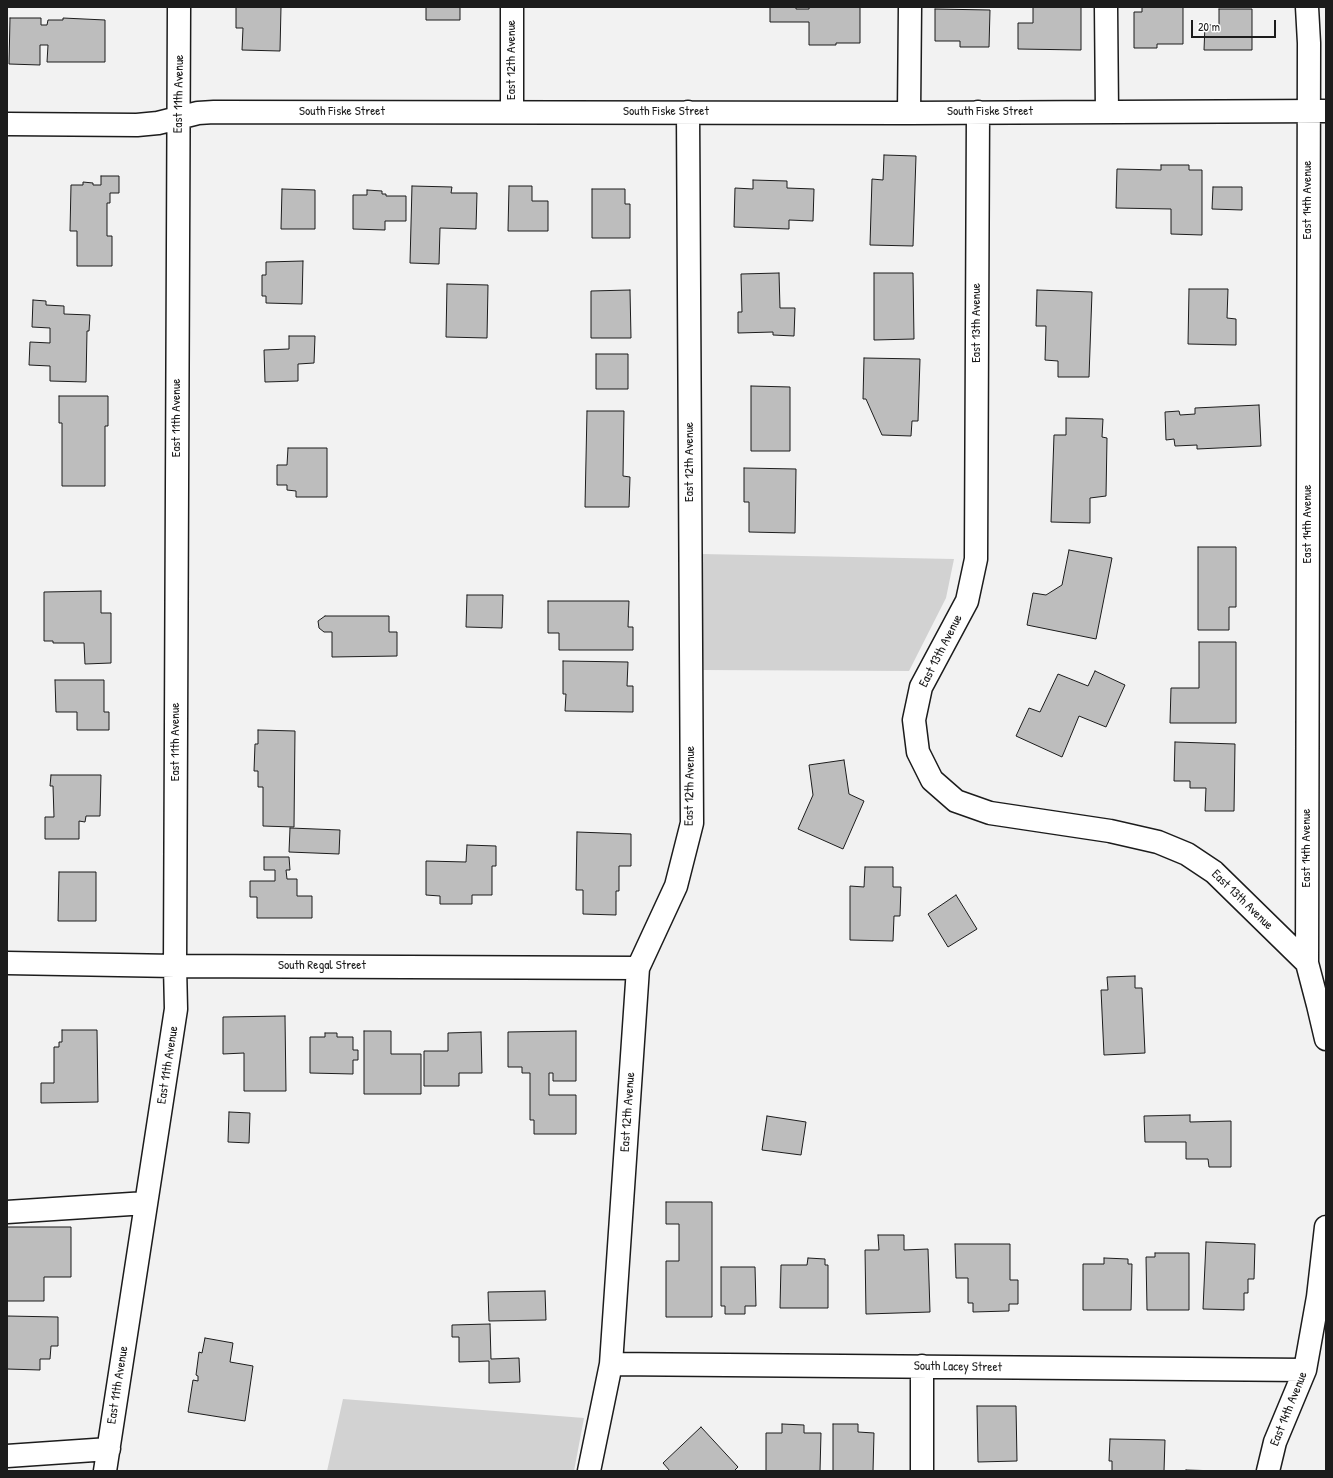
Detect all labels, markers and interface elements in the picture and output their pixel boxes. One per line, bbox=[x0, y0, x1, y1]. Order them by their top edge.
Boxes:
scale bar bbox=[1193, 12, 1278, 38]
text: 20 m bbox=[1198, 18, 1220, 35]
street label: East 12th Avenue bbox=[504, 20, 520, 100]
street label: East 11th Avenue bbox=[171, 55, 187, 133]
street label: South Fiske Street bbox=[299, 104, 385, 120]
street label: South Fiske Street bbox=[623, 104, 709, 120]
street label: South Fiske Street bbox=[947, 104, 1033, 120]
street label: East 14th Avenue bbox=[1300, 161, 1316, 239]
street label: East 13th Avenue bbox=[969, 283, 985, 363]
street label: East 11th Avenue bbox=[169, 379, 185, 457]
street label: East 12th Avenue bbox=[682, 422, 698, 502]
street label: East 14th Avenue bbox=[1300, 485, 1316, 563]
street label: East 13th Avenue bbox=[916, 612, 966, 690]
street label: East 11th Avenue bbox=[168, 703, 184, 781]
street label: East 12th Avenue bbox=[682, 746, 698, 826]
street label: East 14th Avenue bbox=[1299, 809, 1315, 887]
street label: East 13th Avenue bbox=[1208, 867, 1276, 933]
street label: South Regal Street bbox=[278, 958, 366, 974]
street label: East 11th Avenue bbox=[154, 1025, 182, 1105]
street label: East 12th Avenue bbox=[617, 1072, 639, 1152]
street label: East 11th Avenue bbox=[104, 1345, 132, 1425]
street label: South Lacey Street bbox=[914, 1358, 1002, 1376]
street label: East 14th Avenue bbox=[1267, 1370, 1311, 1448]

